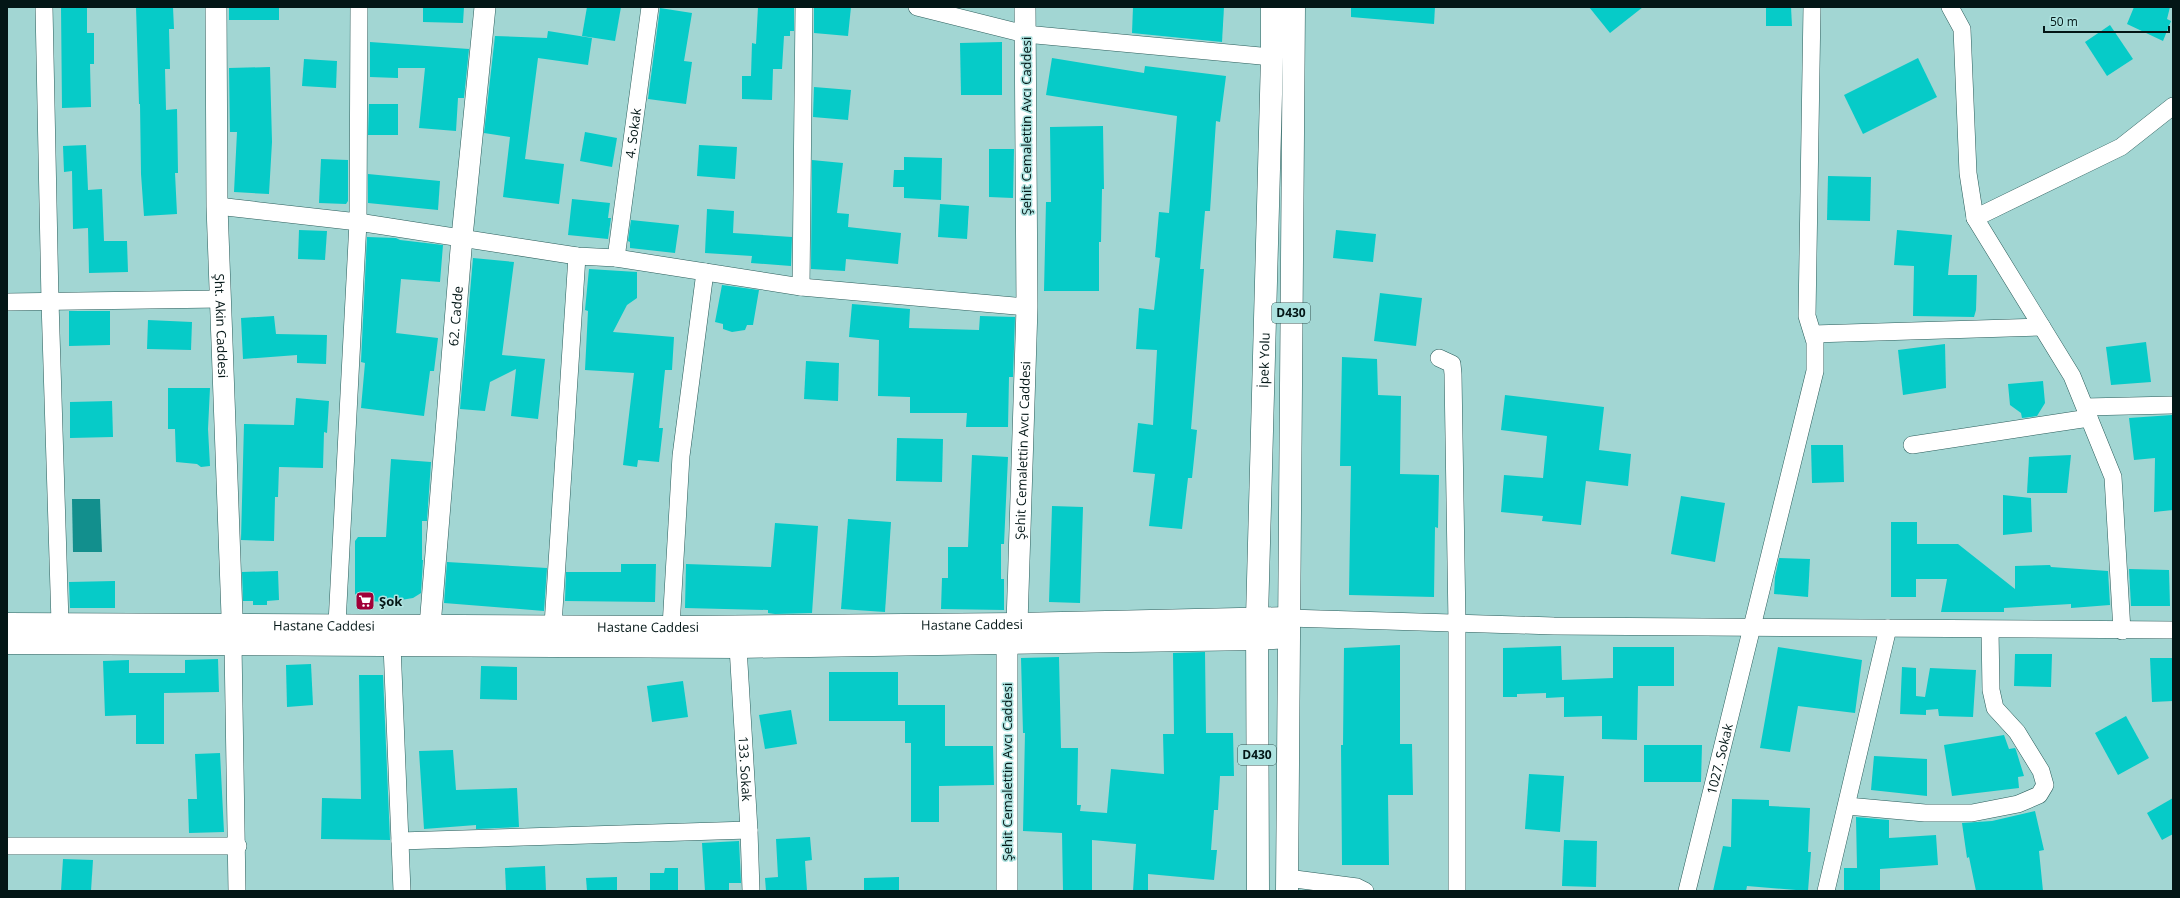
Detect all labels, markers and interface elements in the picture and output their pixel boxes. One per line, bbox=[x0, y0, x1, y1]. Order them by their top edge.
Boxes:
scale bar bbox=[2044, 8, 2169, 34]
text: 50 m bbox=[2050, 13, 2078, 30]
street label: Şehit Cemalettin Avcı Caddesi bbox=[1017, 37, 1035, 215]
street label: 4. Sokak bbox=[621, 107, 645, 159]
street label: Şht. Akin Caddesi bbox=[210, 273, 232, 378]
street label: 62. Cadde bbox=[444, 285, 467, 347]
road number: D430 bbox=[1272, 303, 1310, 323]
street label: İpek Yolu bbox=[1254, 332, 1274, 388]
street label: Şehit Cemalettin Avcı Caddesi bbox=[1011, 361, 1034, 540]
supermarket icon: Şok bbox=[354, 590, 376, 612]
place label: Şok bbox=[379, 592, 403, 610]
street label: Hastane Caddesi bbox=[921, 615, 1023, 634]
street label: Hastane Caddesi bbox=[273, 616, 375, 635]
street label: Hastane Caddesi bbox=[597, 618, 699, 636]
street label: Şehit Cemalettin Avcı Caddesi bbox=[998, 683, 1016, 861]
street label: 1027. Sokak bbox=[1702, 721, 1737, 796]
street label: 133. Sokak bbox=[734, 736, 756, 802]
road number: D430 bbox=[1238, 745, 1276, 765]

